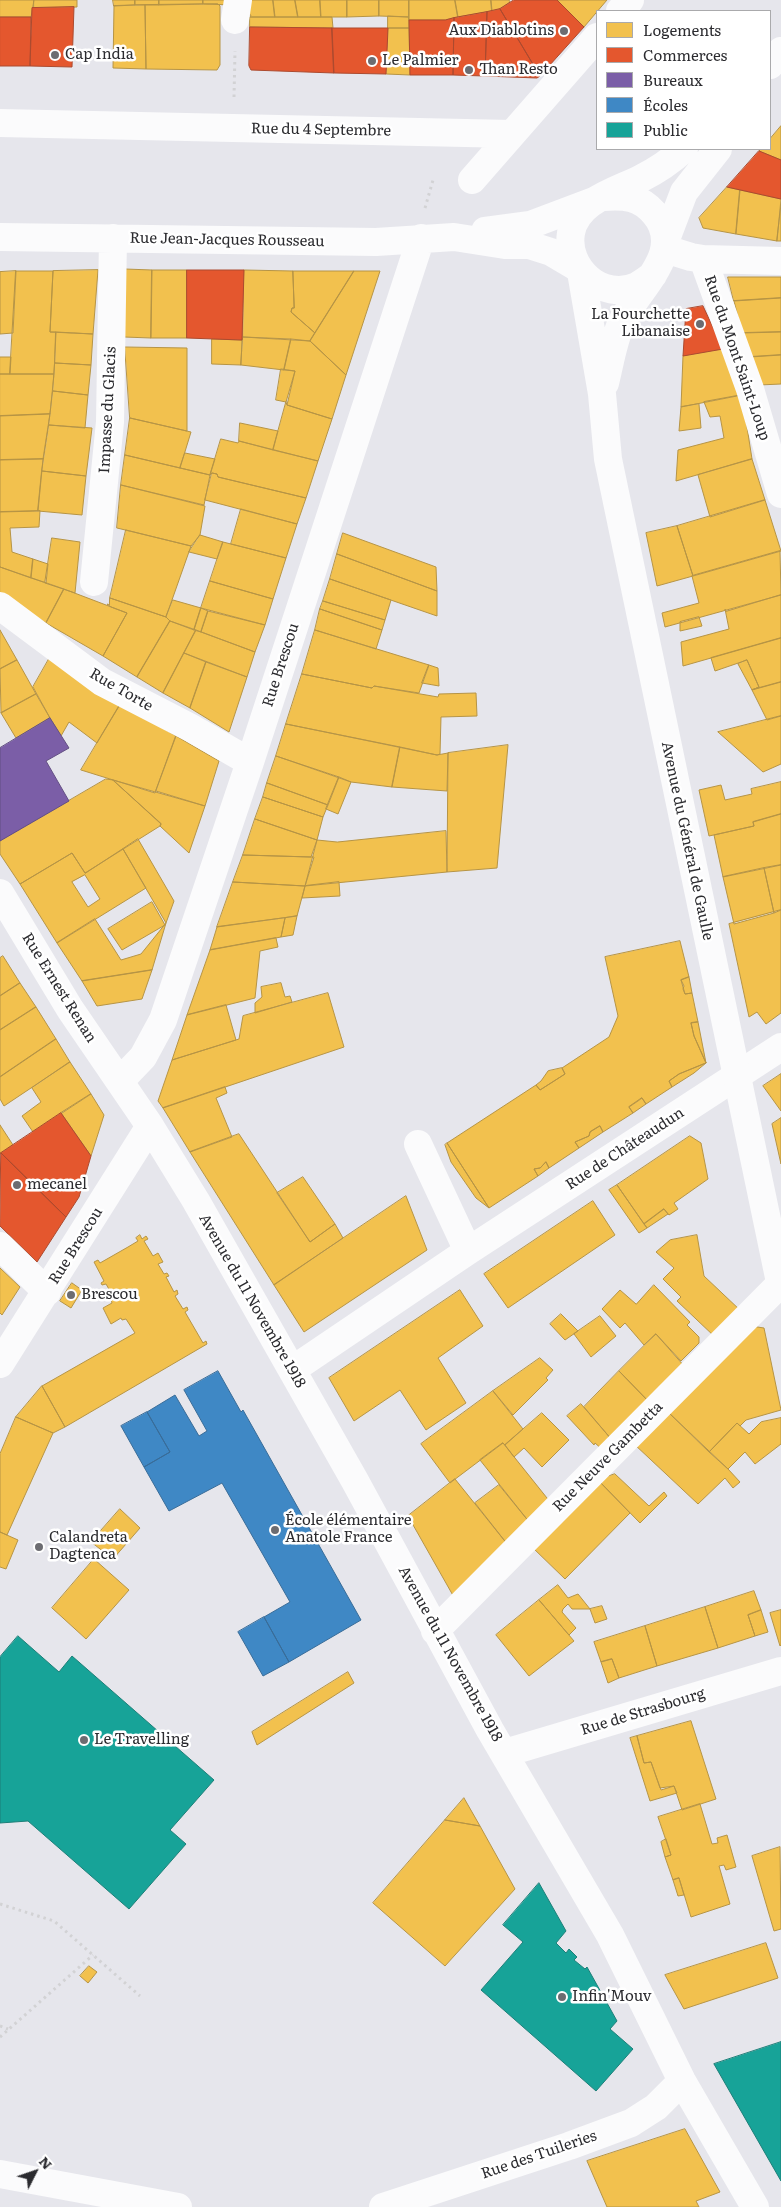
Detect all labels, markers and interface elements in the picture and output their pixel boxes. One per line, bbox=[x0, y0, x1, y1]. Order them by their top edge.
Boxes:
legend bbox=[596, 10, 771, 150]
text: Logements bbox=[643, 18, 721, 41]
place label: Aux Diablotins bbox=[449, 22, 554, 40]
marker: Aux Diablotins bbox=[558, 25, 570, 37]
text: Commerces bbox=[643, 43, 727, 66]
place label: Cap India bbox=[65, 46, 134, 64]
marker: Cap India bbox=[49, 49, 61, 61]
place label: Le Palmier bbox=[382, 52, 459, 70]
marker: Le Palmier bbox=[366, 55, 378, 67]
place label: Than Resto bbox=[479, 61, 558, 79]
marker: Than Resto bbox=[463, 64, 475, 76]
text: Bureaux bbox=[643, 68, 703, 91]
text: Écoles bbox=[643, 93, 688, 116]
text: Public bbox=[643, 118, 688, 141]
street label: Rue du 4 Septembre bbox=[251, 120, 391, 140]
street label: Rue Jean-Jacques Rousseau bbox=[129, 229, 325, 251]
street label: Rue du Mont Saint-Loup bbox=[700, 273, 774, 443]
place label: La Fourchette Libanaise bbox=[591, 306, 690, 341]
marker: La Fourchette Libanaise bbox=[694, 318, 706, 330]
street label: Impasse du Glacis bbox=[96, 346, 120, 474]
street label: Rue Brescou bbox=[259, 621, 303, 709]
street label: Rue Torte bbox=[86, 665, 156, 715]
street label: Avenue du Général de Gaulle bbox=[657, 740, 717, 942]
street label: Rue Ernest Renan bbox=[18, 930, 100, 1046]
street label: Rue de Châteaudun bbox=[562, 1104, 688, 1194]
place label: mecanel bbox=[27, 1176, 87, 1194]
marker: mecanel bbox=[11, 1179, 23, 1191]
street label: Rue Brescou bbox=[45, 1204, 107, 1288]
street label: Avenue du 11 Novembre 1918 bbox=[195, 1211, 309, 1391]
place label: Brescou bbox=[81, 1286, 138, 1304]
marker: Brescou bbox=[65, 1289, 77, 1301]
street label: Rue Neuve Gambetta bbox=[549, 1398, 667, 1516]
place label: École élémentaire Anatole France bbox=[285, 1512, 412, 1547]
marker: École élémentaire Anatole France bbox=[269, 1524, 281, 1536]
place label: Calandreta Dagtenca bbox=[49, 1529, 128, 1564]
marker: Calandreta Dagtenca bbox=[33, 1541, 45, 1553]
street label: Avenue du 11 Novembre 1918 bbox=[394, 1563, 506, 1745]
street label: Rue de Strasbourg bbox=[579, 1685, 707, 1739]
place label: Le Travelling bbox=[94, 1731, 189, 1749]
marker: Le Travelling bbox=[78, 1734, 90, 1746]
place label: Infin'Mouv bbox=[572, 1988, 652, 2006]
marker: Infin'Mouv bbox=[556, 1991, 568, 2003]
street label: Rue des Tuileries bbox=[479, 2127, 599, 2183]
north arrow bbox=[10, 2147, 60, 2197]
text: N bbox=[35, 2151, 58, 2173]

